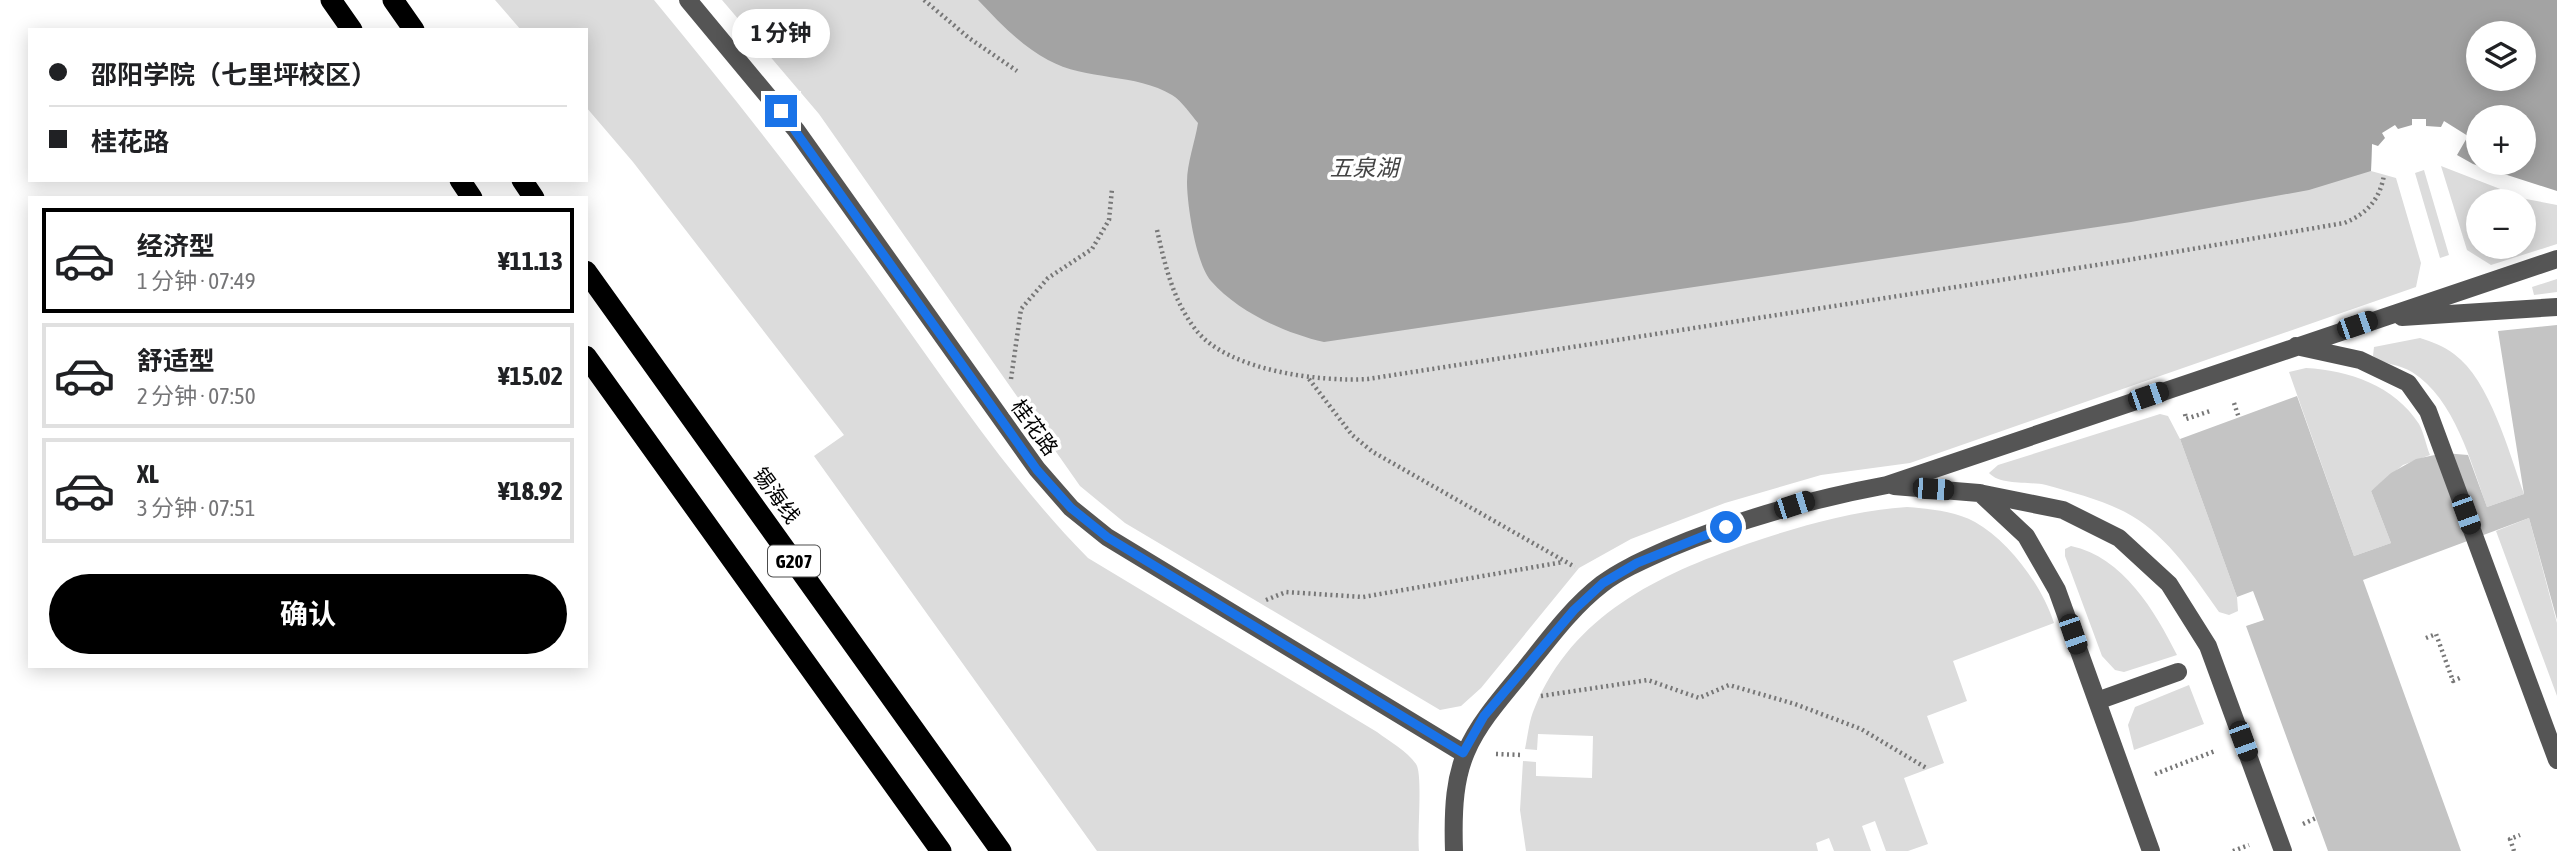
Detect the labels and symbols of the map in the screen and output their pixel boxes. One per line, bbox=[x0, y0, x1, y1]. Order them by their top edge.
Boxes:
callout: 1 分钟 bbox=[732, 10, 830, 58]
route end bbox=[765, 95, 797, 127]
water label: 五泉湖 bbox=[1330, 155, 1402, 181]
car bbox=[2334, 308, 2381, 342]
car bbox=[2125, 379, 2172, 413]
street label: 桂花路 bbox=[1007, 394, 1063, 460]
street label: 锡海线 bbox=[749, 462, 805, 528]
car bbox=[1912, 477, 1955, 501]
car bbox=[1771, 489, 1818, 521]
car bbox=[2449, 491, 2484, 537]
route start bbox=[1710, 511, 1742, 543]
road number: G207 bbox=[768, 546, 820, 576]
car bbox=[2057, 611, 2090, 657]
car bbox=[2226, 718, 2261, 764]

